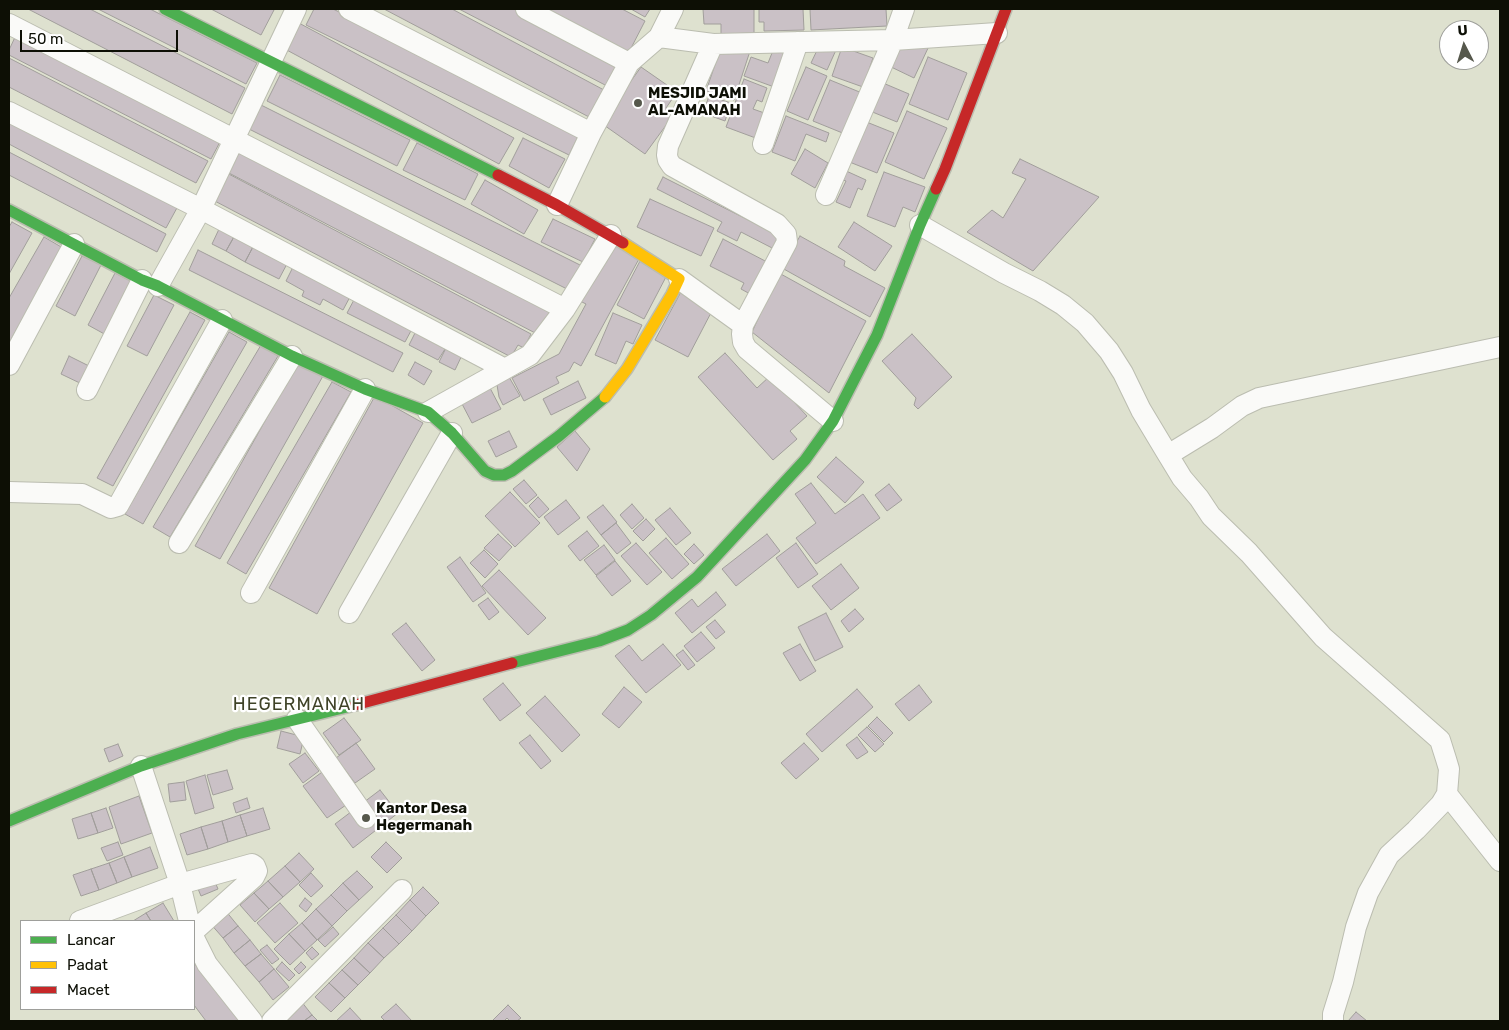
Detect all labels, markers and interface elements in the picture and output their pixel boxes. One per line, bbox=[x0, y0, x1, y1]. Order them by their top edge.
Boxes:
scale bar bbox=[22, 20, 180, 52]
north arrow bbox=[1439, 20, 1489, 70]
text: U bbox=[1457, 22, 1469, 39]
text: 50 m bbox=[28, 30, 63, 48]
place label: MESJID JAMI AL-AMANAH bbox=[648, 85, 747, 120]
marker: MESJID JAMI AL-AMANAH bbox=[632, 97, 644, 109]
district label: HEGERMANAH bbox=[232, 694, 366, 716]
place label: Kantor Desa Hegermanah bbox=[376, 800, 472, 835]
marker: Kantor Desa Hegermanah bbox=[360, 812, 372, 824]
legend bbox=[20, 920, 195, 1010]
text: Lancar bbox=[67, 931, 115, 949]
text: Padat bbox=[67, 956, 108, 974]
text: Macet bbox=[67, 981, 110, 999]

